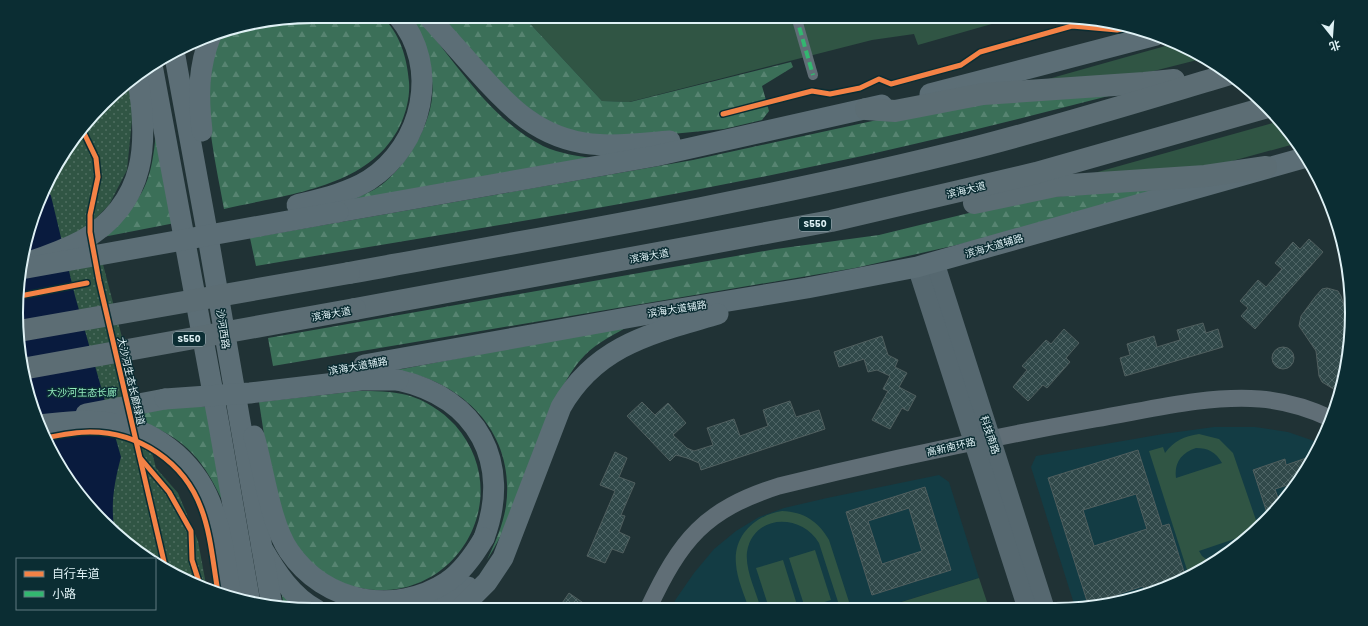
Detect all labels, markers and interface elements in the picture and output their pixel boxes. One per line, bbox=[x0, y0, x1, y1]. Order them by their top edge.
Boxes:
north arrow bbox=[1312, 16, 1352, 56]
text: 北 bbox=[1327, 36, 1343, 55]
street label: 滨海大道 bbox=[945, 178, 987, 202]
road number: S550 bbox=[799, 217, 831, 231]
street label: 滨海大道辅路 bbox=[963, 231, 1025, 261]
street label: 滨海大道 bbox=[628, 245, 670, 267]
street label: 滨海大道辅路 bbox=[646, 297, 708, 321]
street label: 滨海大道 bbox=[310, 303, 352, 325]
street label: 沙河西路 bbox=[212, 308, 234, 350]
road number: S550 bbox=[173, 332, 205, 346]
street label: 大沙河生态长廊绿道 bbox=[114, 335, 148, 427]
street label: 滨海大道辅路 bbox=[327, 353, 389, 379]
park label: 大沙河生态长廊 bbox=[47, 385, 117, 400]
street label: 科技南路 bbox=[977, 414, 1003, 456]
street label: 高新南环路 bbox=[925, 434, 977, 460]
legend bbox=[16, 558, 156, 610]
text: 自行车道 bbox=[52, 565, 100, 582]
text: 小路 bbox=[52, 585, 76, 602]

